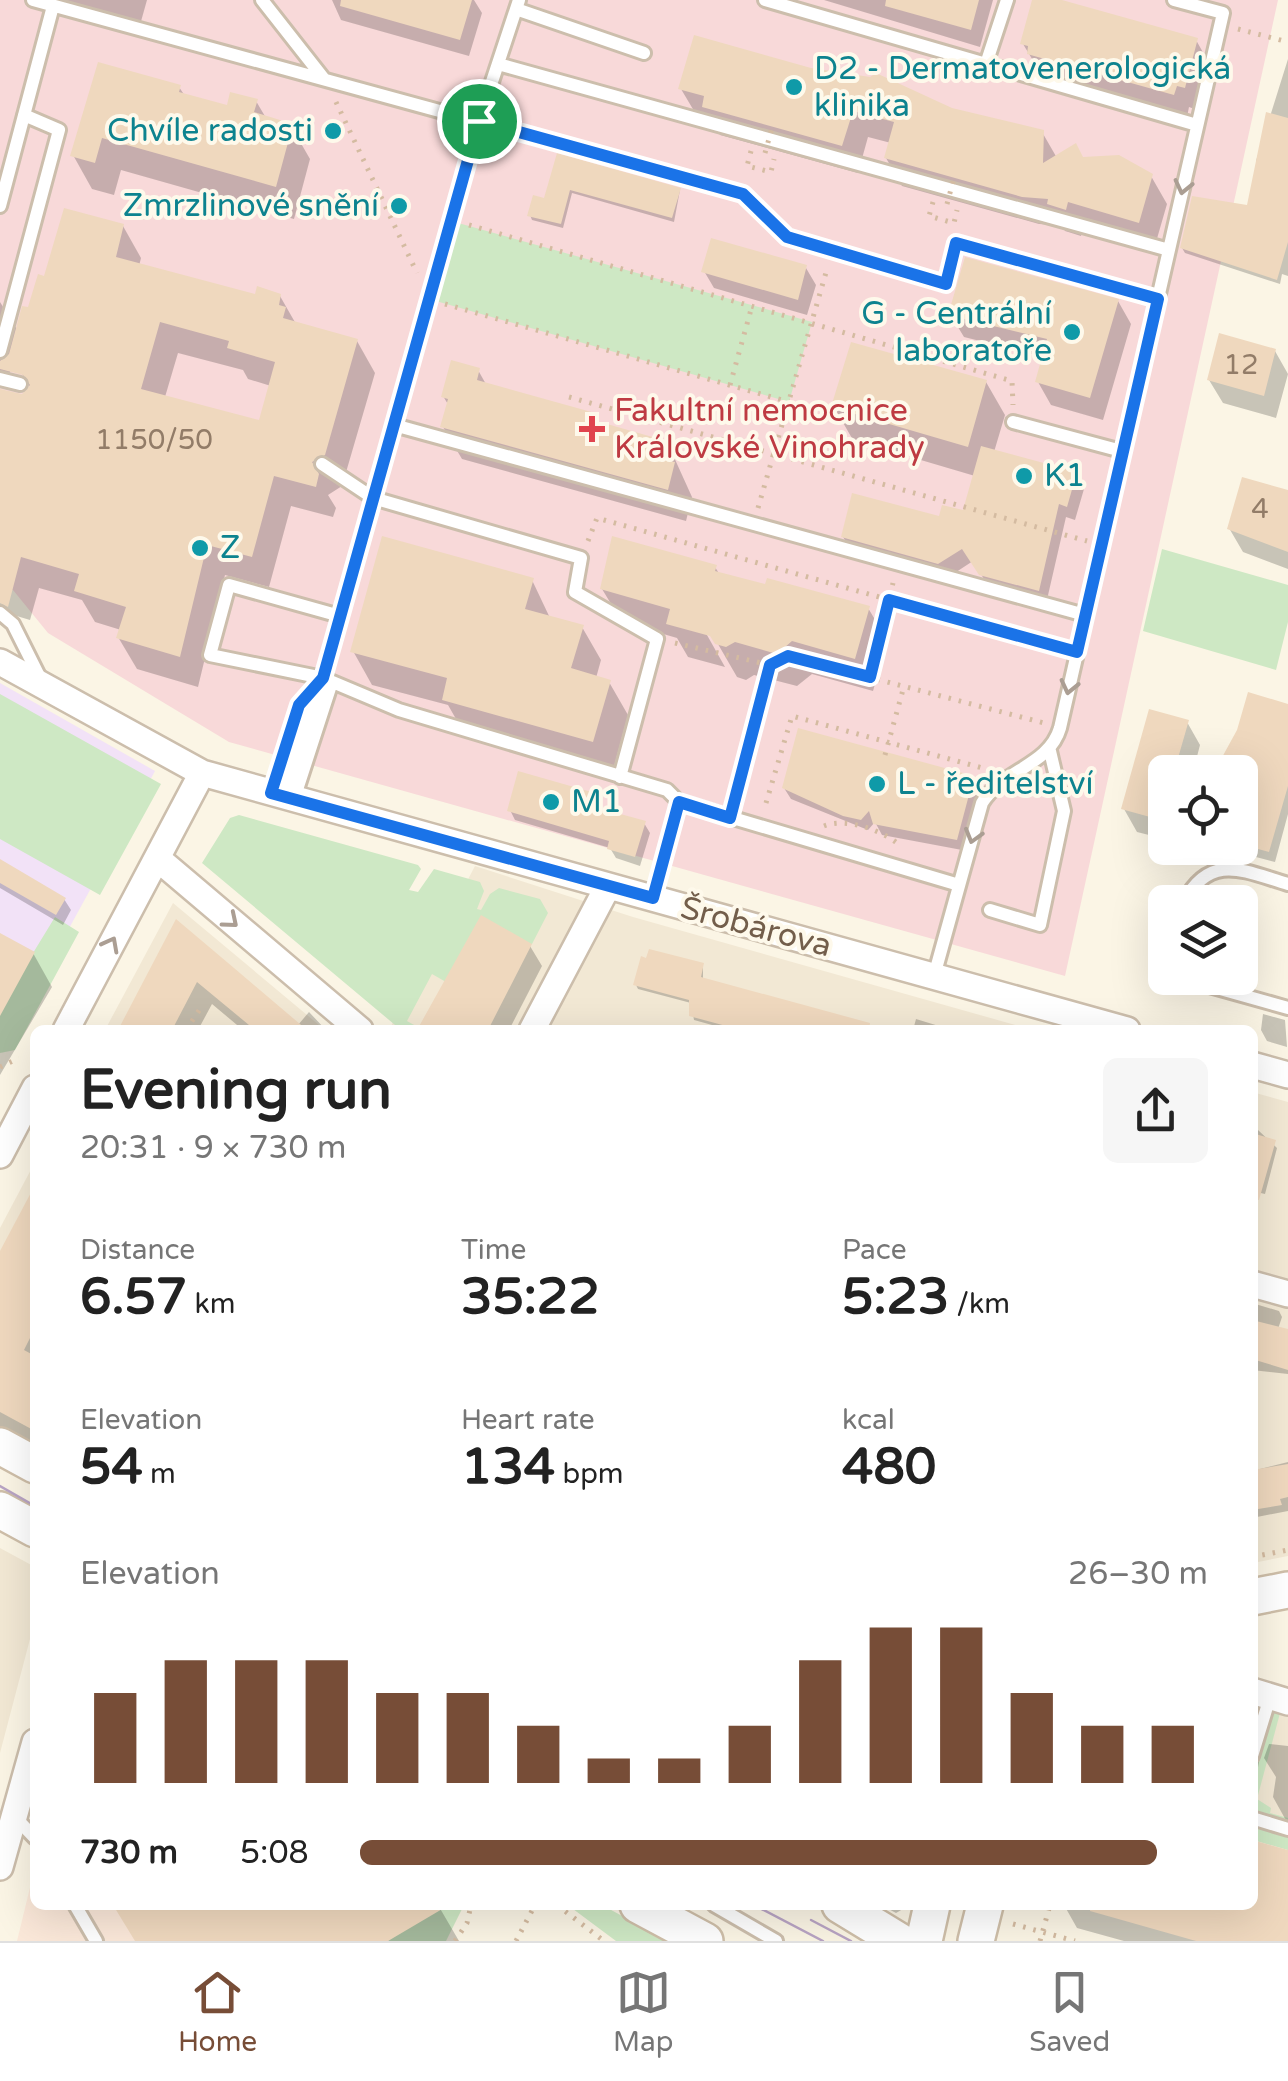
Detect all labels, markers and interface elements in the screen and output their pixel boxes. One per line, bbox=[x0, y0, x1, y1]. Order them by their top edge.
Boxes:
place label: D2 - Dermatovenerologická klinika bbox=[814, 50, 1231, 125]
marker: D2 - Dermatovenerologická klinika bbox=[783, 76, 805, 98]
pin bbox=[437, 79, 522, 164]
icon: arrive bbox=[452, 94, 507, 149]
place label: Chvíle radosti bbox=[107, 112, 313, 150]
marker: Chvíle radosti bbox=[322, 120, 344, 142]
one-way arrow bbox=[1174, 178, 1195, 195]
place label: Zmrzlinové snění bbox=[123, 187, 379, 225]
marker: Zmrzlinové snění bbox=[388, 195, 410, 217]
place label: G - Centrální laboratoře bbox=[861, 295, 1052, 370]
marker: G - Centrální laboratoře bbox=[1061, 321, 1083, 343]
house number: 12 bbox=[1223, 348, 1259, 382]
place label: Fakultní nemocnice Královské Vinohrady bbox=[614, 392, 925, 467]
marker: Fakultní nemocnice Královské Vinohrady bbox=[579, 416, 605, 442]
house number: 1150/50 bbox=[95, 423, 213, 457]
place label: K1 bbox=[1044, 457, 1086, 495]
marker: K1 bbox=[1013, 465, 1035, 487]
house number: 4 bbox=[1251, 492, 1269, 526]
place label: Z bbox=[220, 529, 240, 567]
marker: Z bbox=[189, 537, 211, 559]
one-way arrow bbox=[1060, 678, 1081, 695]
map controls bbox=[1148, 755, 1258, 995]
button: locate bbox=[1148, 755, 1258, 865]
place label: L - ředitelství bbox=[897, 765, 1094, 803]
marker: L - ředitelství bbox=[866, 773, 888, 795]
place label: M1 bbox=[571, 783, 622, 821]
marker: M1 bbox=[540, 791, 562, 813]
one-way arrow bbox=[964, 827, 985, 844]
button: layers bbox=[1148, 885, 1258, 995]
street label: Šrobárova bbox=[676, 889, 836, 965]
one-way arrow bbox=[220, 910, 238, 928]
one-way arrow bbox=[99, 937, 119, 955]
text: Evening run bbox=[80, 1058, 392, 1124]
button: share bbox=[1103, 1058, 1208, 1163]
text: 20:31 · 9 × 730 m bbox=[80, 1129, 346, 1167]
text: Distance bbox=[80, 1233, 195, 1267]
text: Time bbox=[461, 1233, 526, 1267]
text: Pace bbox=[842, 1233, 906, 1267]
text: 6.57 bbox=[80, 1267, 187, 1327]
text: 35:22 bbox=[461, 1267, 600, 1327]
text: 5:23 bbox=[842, 1267, 949, 1327]
text: km bbox=[187, 1287, 235, 1321]
text: /km bbox=[949, 1287, 1010, 1321]
text: Elevation bbox=[80, 1403, 202, 1437]
text: Heart rate bbox=[461, 1403, 595, 1437]
text: kcal bbox=[842, 1403, 895, 1437]
text: 54 bbox=[80, 1437, 143, 1497]
text: 134 bbox=[461, 1437, 555, 1497]
text: 480 bbox=[842, 1437, 936, 1497]
text: m bbox=[143, 1457, 176, 1491]
text: bpm bbox=[555, 1457, 624, 1491]
text: Elevation bbox=[80, 1555, 220, 1593]
text: 26–30 m bbox=[1068, 1555, 1208, 1593]
text: 730 m bbox=[80, 1834, 178, 1872]
text: 5:08 bbox=[240, 1834, 309, 1872]
tab: Home bbox=[178, 1965, 257, 2059]
tab: Map bbox=[613, 1965, 673, 2059]
tab: Saved bbox=[1029, 1965, 1110, 2059]

